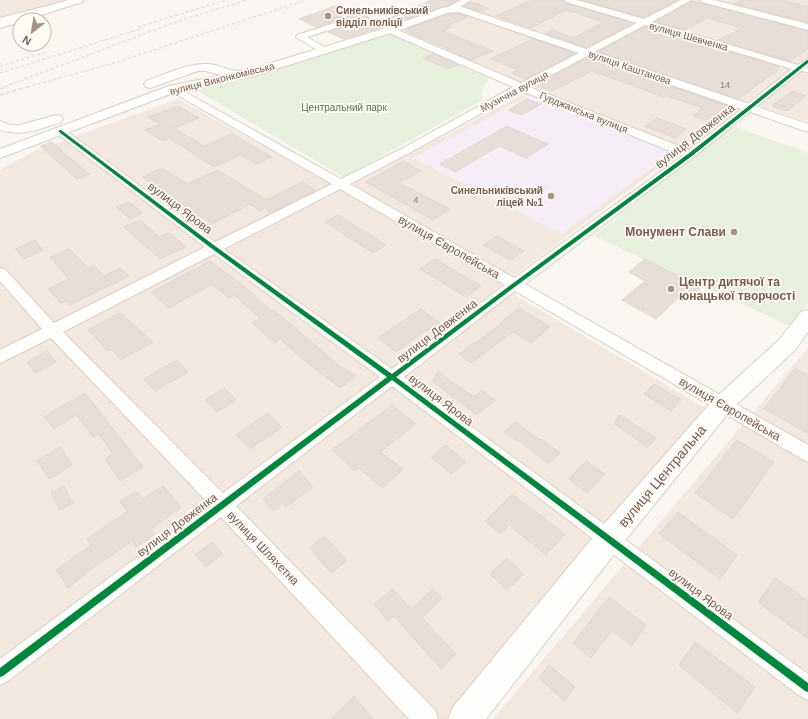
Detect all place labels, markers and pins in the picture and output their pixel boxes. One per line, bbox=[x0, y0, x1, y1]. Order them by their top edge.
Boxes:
place label: Синельниківський відділ поліції bbox=[336, 5, 428, 28]
marker: Синельниківський відділ поліції bbox=[323, 11, 333, 21]
place label: Синельниківський ліцей №1 bbox=[451, 185, 543, 208]
marker: Синельниківський ліцей №1 bbox=[546, 191, 556, 201]
place label: Монумент Слави bbox=[625, 225, 726, 239]
marker: Монумент Слави bbox=[729, 227, 739, 237]
place label: Центр дитячої та юнацької творчості bbox=[679, 275, 795, 303]
marker: Центр дитячої та юнацької творчості bbox=[666, 284, 676, 294]

